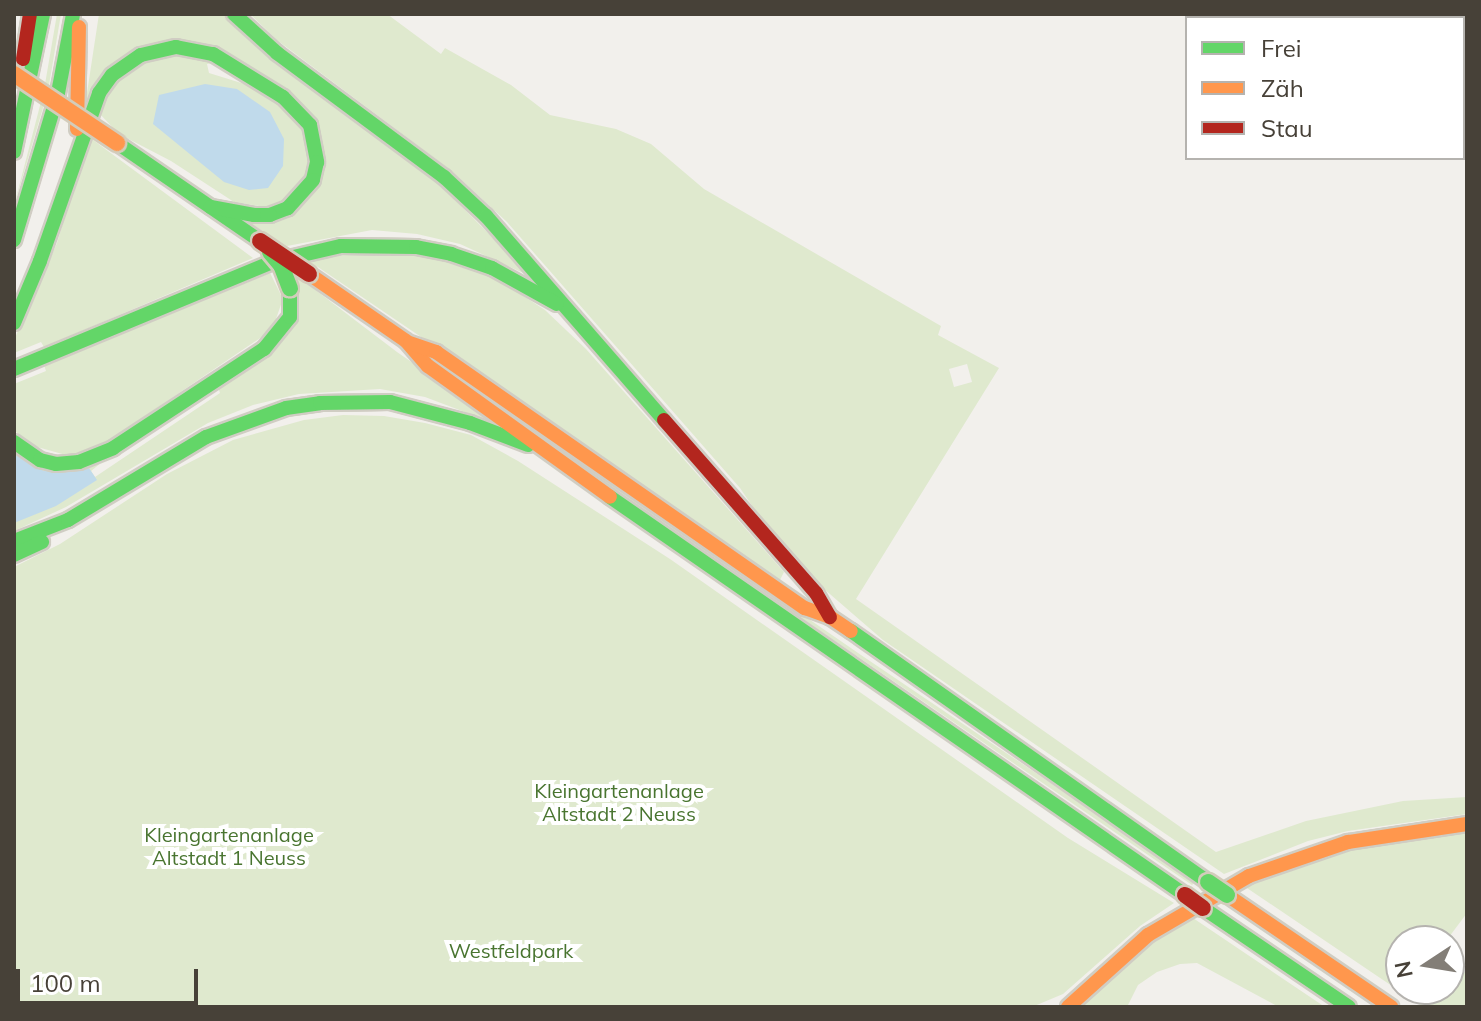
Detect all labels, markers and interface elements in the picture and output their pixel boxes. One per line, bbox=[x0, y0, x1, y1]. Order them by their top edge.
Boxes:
legend bbox=[1185, 16, 1465, 160]
text: Frei bbox=[1261, 33, 1302, 63]
text: Zäh bbox=[1261, 73, 1304, 103]
text: Stau bbox=[1261, 113, 1313, 143]
park label: Kleingartenanlage Altstadt 2 Neuss bbox=[534, 778, 704, 825]
park label: Kleingartenanlage Altstadt 1 Neuss bbox=[144, 823, 314, 870]
north arrow bbox=[1385, 925, 1465, 1005]
park label: Westfeldpark bbox=[449, 938, 573, 962]
scale bar bbox=[20, 953, 202, 1003]
text: N bbox=[1388, 959, 1419, 981]
text: 100 m bbox=[30, 968, 101, 998]

